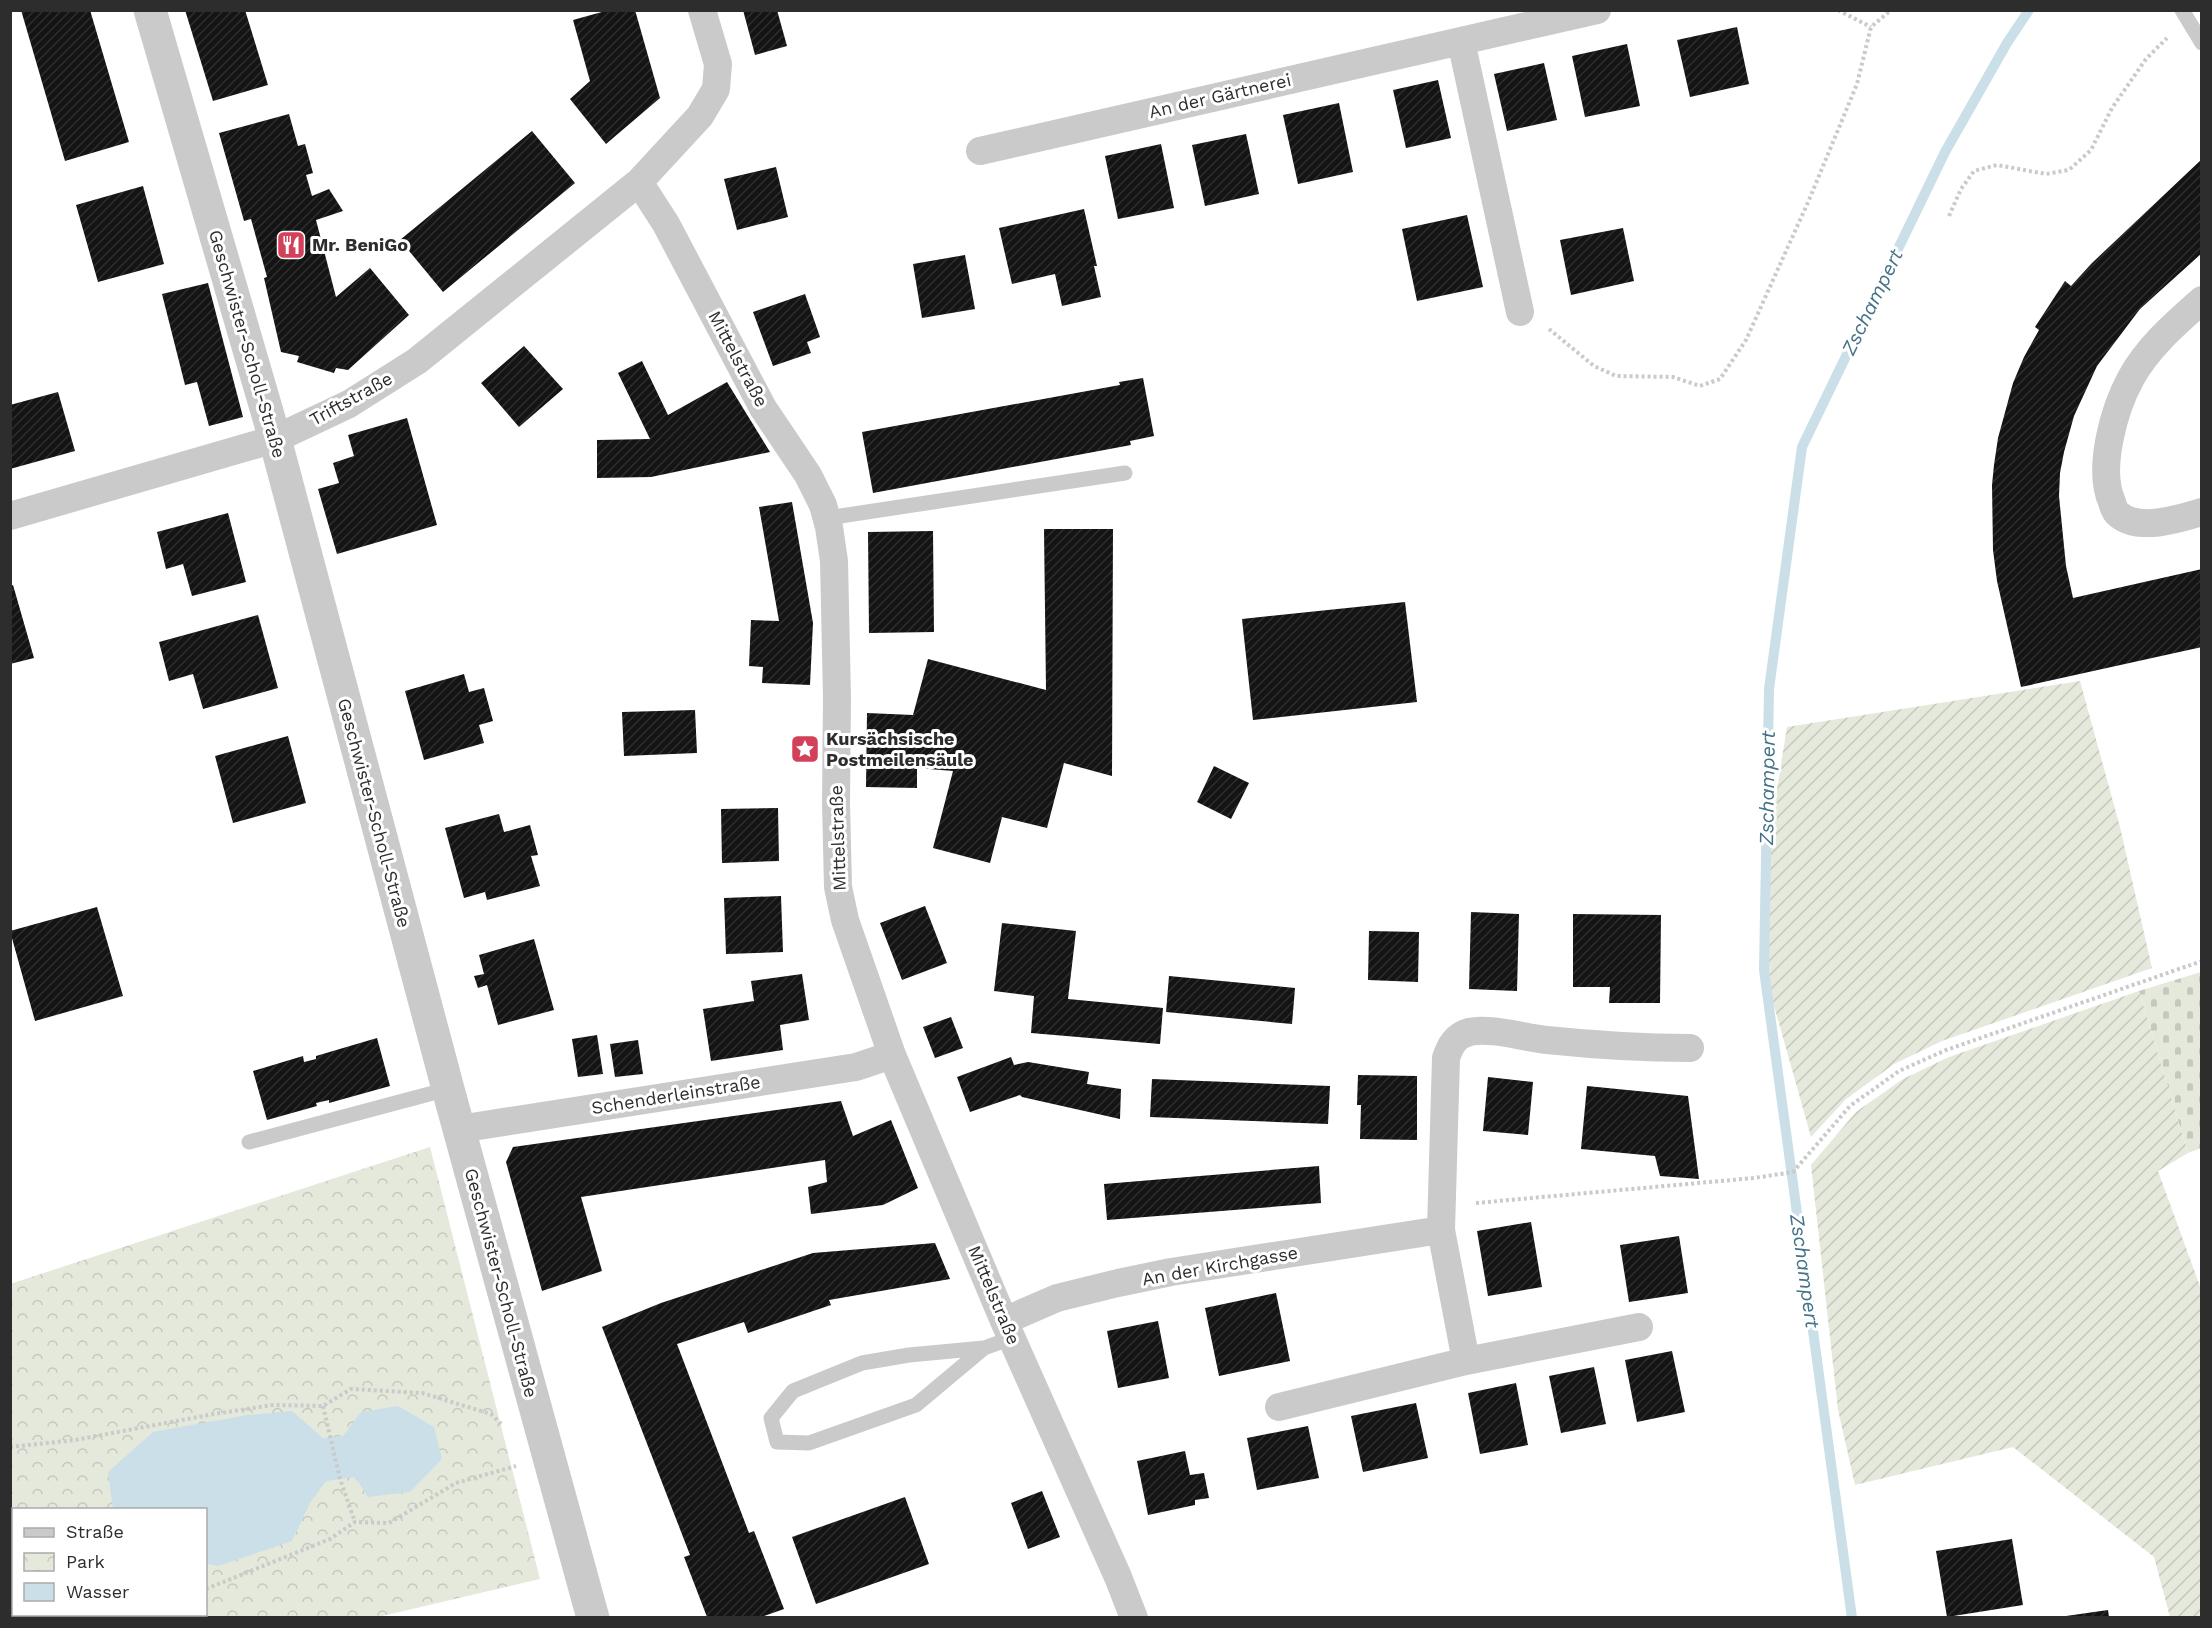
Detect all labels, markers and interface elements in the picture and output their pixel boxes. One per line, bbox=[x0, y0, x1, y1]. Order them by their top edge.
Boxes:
street label: An der Gärtnerei bbox=[1147, 69, 1293, 122]
street label: Geschwister-Scholl-Straße bbox=[205, 227, 290, 460]
restaurant icon: Mr. BeniGo bbox=[275, 229, 307, 261]
place label: Mr. BeniGo bbox=[312, 234, 408, 255]
water label: Zschampert bbox=[1836, 244, 1908, 360]
street label: Mittelstraße bbox=[704, 307, 773, 410]
street label: Triftstraße bbox=[306, 367, 396, 430]
street label: Geschwister-Scholl-Straße bbox=[334, 696, 415, 930]
place label: Kursächsische Postmeilensäule bbox=[826, 728, 974, 770]
water label: Zschampert bbox=[1754, 730, 1780, 846]
place icon: Kursächsische Postmeilensäule bbox=[789, 733, 821, 765]
street label: Mittelstraße bbox=[825, 785, 850, 891]
street label: Schenderleinstraße bbox=[590, 1071, 762, 1118]
street label: Geschwister-Scholl-Straße bbox=[461, 1166, 542, 1400]
water label: Zschampert bbox=[1785, 1212, 1825, 1330]
street label: An der Kirchgasse bbox=[1140, 1241, 1299, 1290]
street label: Mittelstraße bbox=[964, 1242, 1025, 1348]
legend bbox=[12, 1508, 207, 1616]
text: Straße bbox=[66, 1521, 124, 1542]
text: Park bbox=[66, 1551, 105, 1572]
text: Wasser bbox=[66, 1581, 129, 1602]

